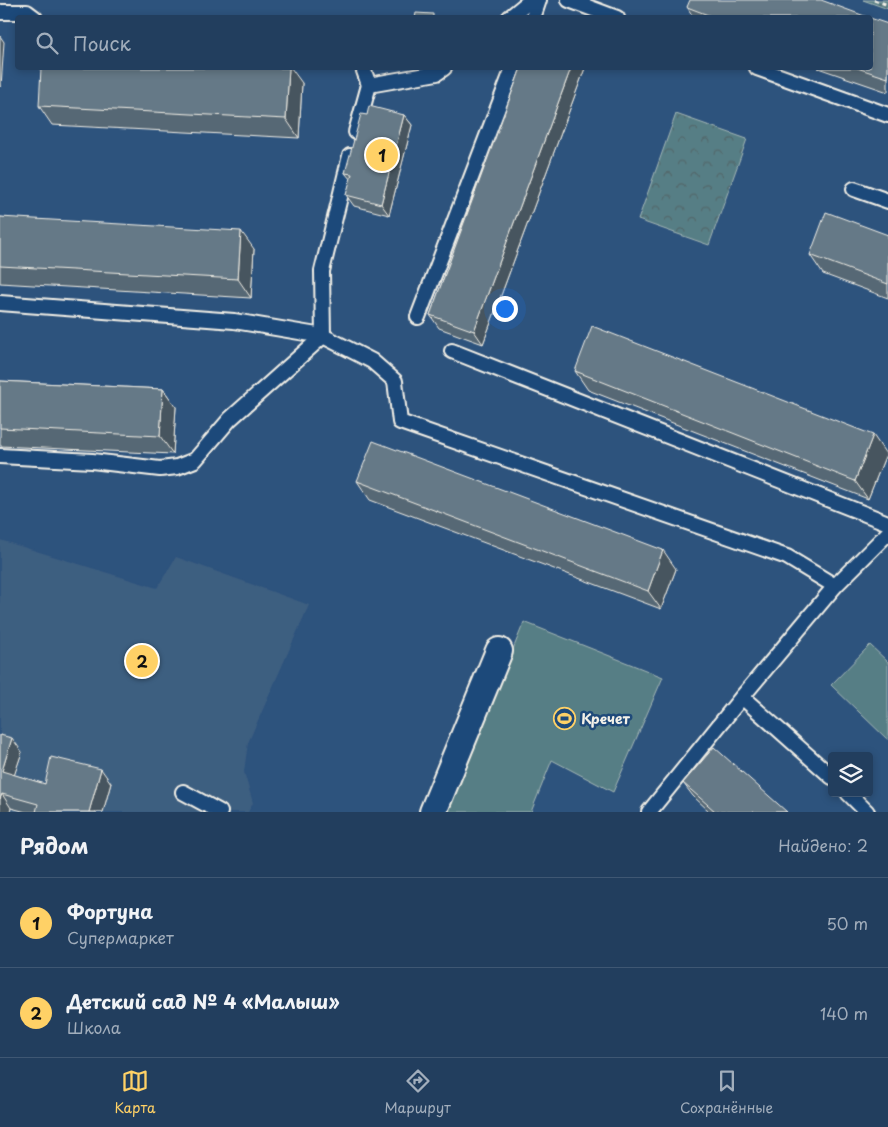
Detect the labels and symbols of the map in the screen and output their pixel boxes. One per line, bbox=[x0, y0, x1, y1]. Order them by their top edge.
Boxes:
pin: 1 bbox=[366, 136, 398, 174]
your location bbox=[492, 296, 518, 322]
pin: 2 bbox=[126, 642, 158, 680]
sports icon: Кречет bbox=[553, 706, 577, 730]
place label: Кречет bbox=[581, 708, 631, 729]

